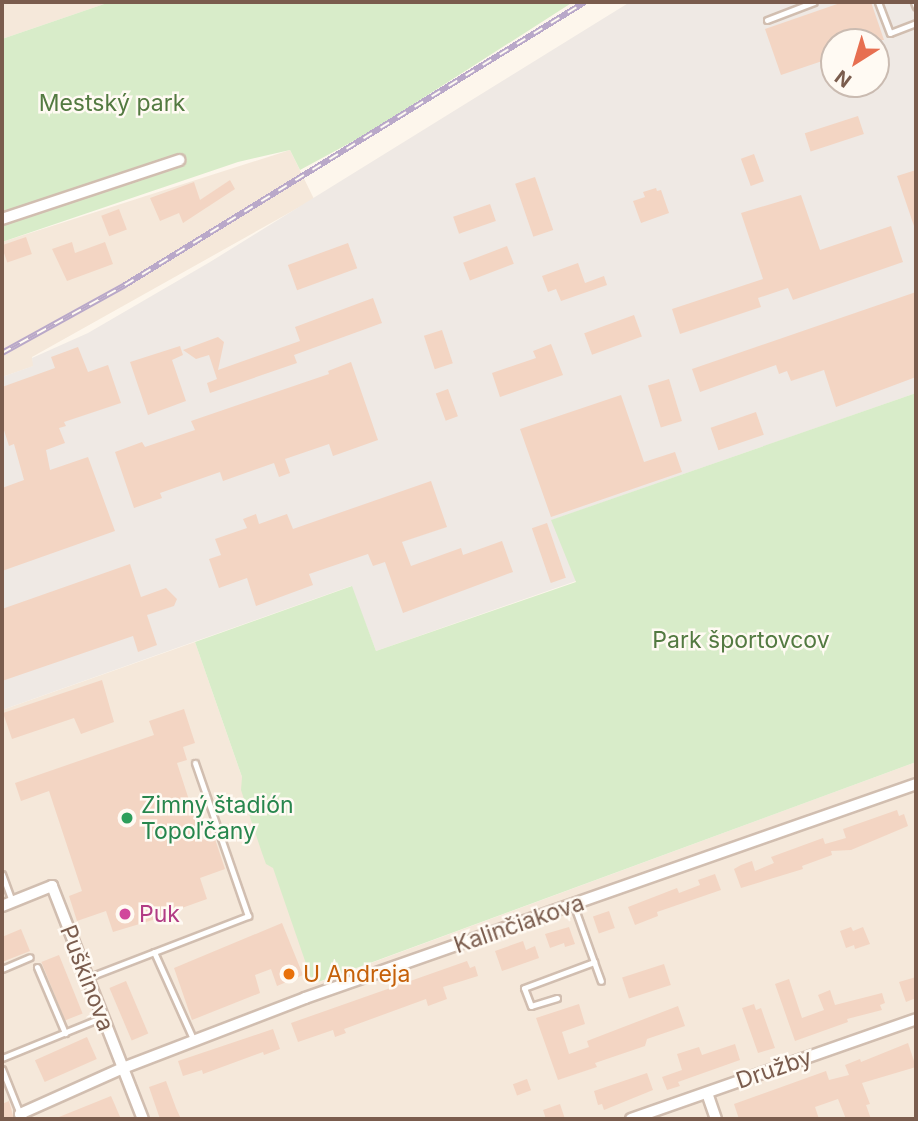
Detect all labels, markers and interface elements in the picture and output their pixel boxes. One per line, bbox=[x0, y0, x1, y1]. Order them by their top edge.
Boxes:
north arrow bbox=[820, 28, 890, 98]
text: N bbox=[831, 65, 856, 92]
park label: Mestský park bbox=[39, 89, 185, 117]
park label: Park športovcov bbox=[652, 626, 830, 654]
place label: Zimný štadión Topoľčany bbox=[141, 791, 294, 845]
marker: Zimný štadión Topoľčany bbox=[119, 810, 135, 826]
street label: Kalinčiakova bbox=[450, 889, 588, 959]
place label: Puk bbox=[139, 900, 180, 928]
marker: Puk bbox=[117, 906, 133, 922]
street label: Puškinova bbox=[54, 921, 120, 1035]
place label: U Andreja bbox=[303, 960, 410, 988]
marker: U Andreja bbox=[281, 966, 297, 982]
street label: Družby bbox=[733, 1043, 815, 1095]

